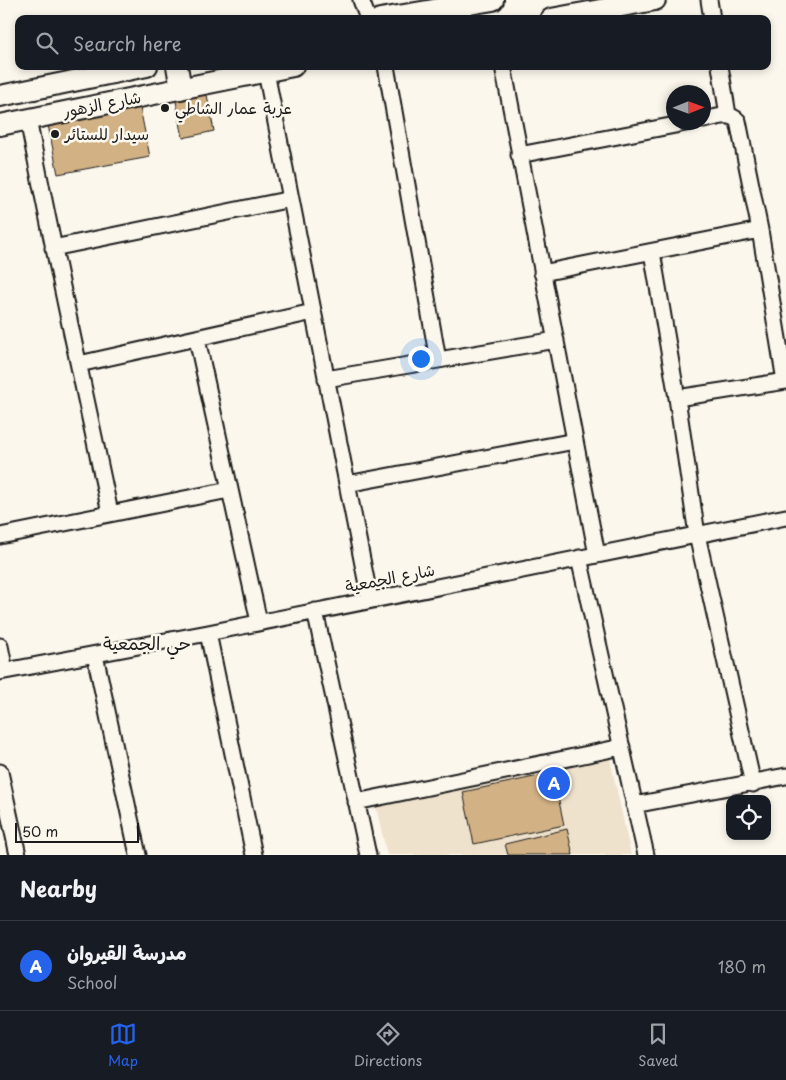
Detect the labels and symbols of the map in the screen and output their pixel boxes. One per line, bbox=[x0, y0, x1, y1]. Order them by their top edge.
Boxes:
street label: شارع الزهور bbox=[60, 84, 143, 124]
north arrow bbox=[666, 85, 711, 130]
place label: عربة عمار الشاطي bbox=[175, 95, 292, 123]
marker: عربة عمار الشاطي bbox=[159, 102, 171, 114]
place label: سيدار للستائر bbox=[63, 121, 149, 145]
marker: سيدار للستائر bbox=[49, 128, 61, 140]
your location bbox=[408, 346, 434, 372]
street label: شارع الجمعية bbox=[343, 557, 437, 598]
district label: حي الجمعية bbox=[103, 629, 191, 660]
pin: A bbox=[538, 764, 570, 802]
scale bar bbox=[15, 820, 139, 843]

